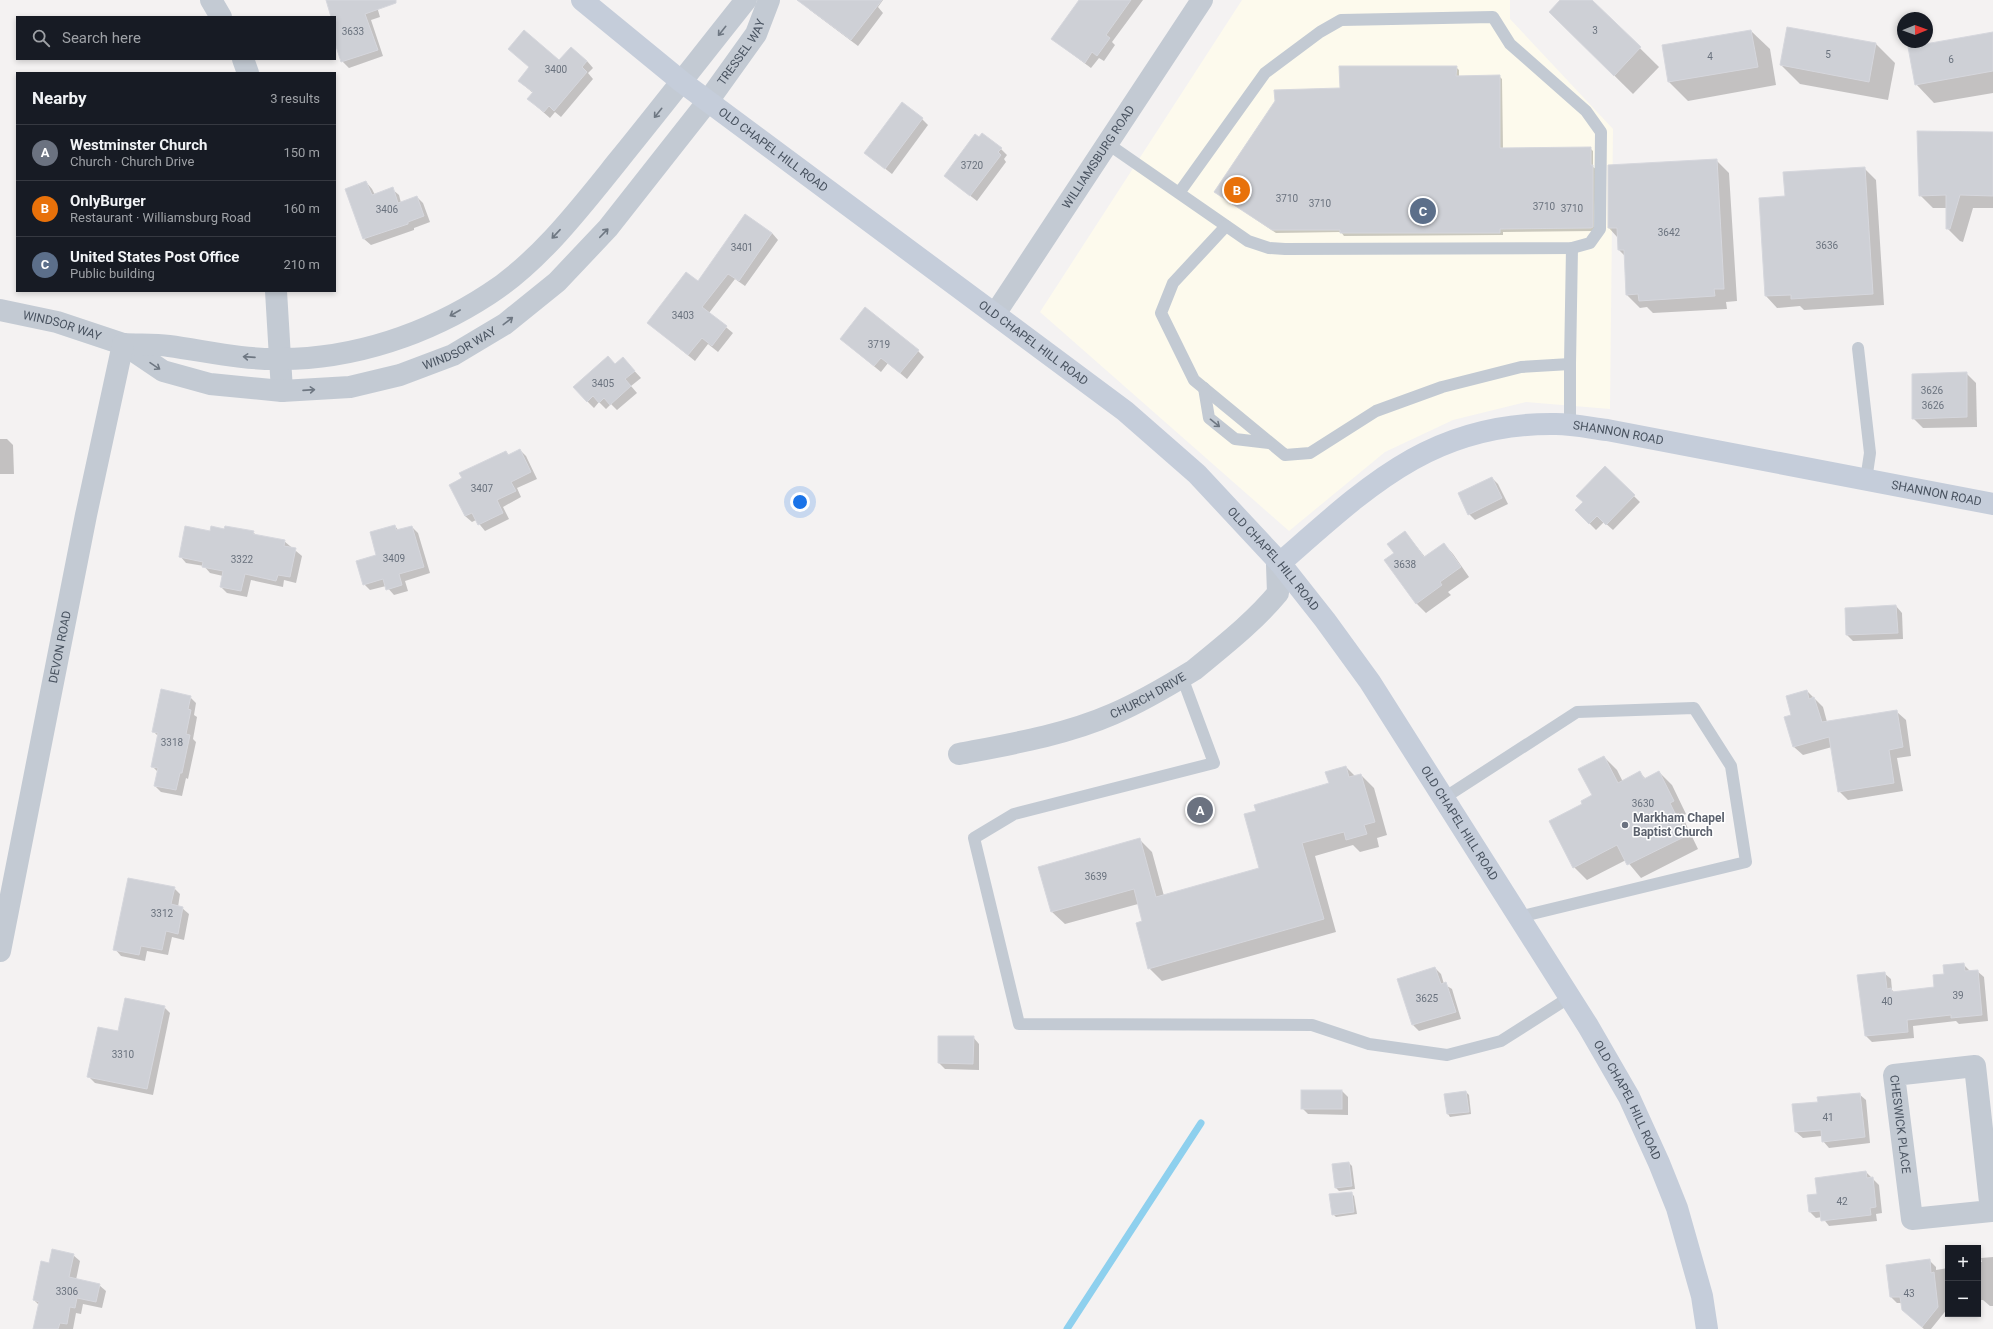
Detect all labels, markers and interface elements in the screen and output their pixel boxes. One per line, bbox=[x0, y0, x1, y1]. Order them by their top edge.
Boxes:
north arrow bbox=[1897, 12, 1933, 48]
search box bbox=[16, 16, 336, 60]
street label: TRESSEL WAY bbox=[714, 16, 768, 88]
one-way arrow bbox=[717, 25, 726, 36]
house number: 3 bbox=[1592, 25, 1598, 36]
house number: 3633 bbox=[342, 26, 364, 37]
icon: search bbox=[30, 27, 52, 49]
text: Search here bbox=[62, 29, 141, 47]
house number: 5 bbox=[1825, 49, 1831, 60]
house number: 4 bbox=[1707, 51, 1713, 62]
house number: 6 bbox=[1948, 54, 1954, 65]
house number: 3400 bbox=[545, 64, 568, 75]
text: Nearby bbox=[32, 88, 87, 108]
text: 3 results bbox=[270, 91, 320, 106]
street label: WILLIAMSBURG ROAD bbox=[1059, 103, 1138, 211]
street label: OLD CHAPEL HILL ROAD bbox=[716, 105, 831, 195]
one-way arrow bbox=[653, 107, 662, 118]
text: Westminster Church bbox=[70, 136, 207, 154]
text: A bbox=[41, 145, 49, 160]
text: 150 m bbox=[283, 145, 320, 160]
text: Church · Church Drive bbox=[70, 154, 194, 169]
house number: 3720 bbox=[961, 160, 984, 171]
pin: B bbox=[1224, 175, 1250, 205]
text: OnlyBurger bbox=[70, 192, 146, 210]
house number: 3710 bbox=[1276, 193, 1299, 204]
pin: C bbox=[1410, 196, 1436, 226]
house number: 3710 bbox=[1309, 198, 1332, 209]
text: B bbox=[41, 201, 49, 216]
text: 160 m bbox=[283, 201, 320, 216]
house number: 3710 bbox=[1533, 201, 1556, 212]
house number: 3710 bbox=[1561, 203, 1584, 214]
house number: 3406 bbox=[376, 204, 399, 215]
text: Restaurant · Williamsburg Road bbox=[70, 210, 251, 225]
house number: 3642 bbox=[1658, 227, 1681, 238]
one-way arrow bbox=[599, 228, 608, 238]
one-way arrow bbox=[552, 229, 561, 239]
house number: 3636 bbox=[1816, 240, 1839, 251]
house number: 3401 bbox=[731, 242, 753, 253]
text: United States Post Office bbox=[70, 248, 239, 266]
text: C bbox=[41, 257, 49, 272]
text: 210 m bbox=[283, 257, 320, 272]
text: Public building bbox=[70, 266, 155, 281]
street label: OLD CHAPEL HILL ROAD bbox=[976, 298, 1091, 388]
street label: WINDSOR WAY bbox=[22, 308, 104, 344]
one-way arrow bbox=[449, 310, 461, 318]
house number: 3403 bbox=[672, 310, 694, 321]
one-way arrow bbox=[503, 317, 514, 325]
street label: WINDSOR WAY bbox=[421, 323, 499, 373]
house number: 3719 bbox=[868, 339, 890, 350]
one-way arrow bbox=[243, 353, 256, 360]
one-way arrow bbox=[149, 362, 160, 370]
house number: 3405 bbox=[592, 378, 615, 389]
house number: 3626 bbox=[1921, 385, 1944, 396]
one-way arrow bbox=[302, 386, 315, 393]
house number: 3626 bbox=[1922, 400, 1945, 411]
street label: SHANNON ROAD bbox=[1572, 418, 1665, 448]
one-way arrow bbox=[1210, 419, 1221, 428]
street label: SHANNON ROAD bbox=[1890, 478, 1983, 509]
house number: 3407 bbox=[471, 483, 494, 494]
your location bbox=[790, 492, 810, 512]
street label: OLD CHAPEL HILL ROAD bbox=[1224, 504, 1322, 614]
house number: 3409 bbox=[383, 553, 405, 564]
house number: 3322 bbox=[231, 554, 254, 565]
house number: 3638 bbox=[1394, 559, 1417, 570]
street label: DEVON ROAD bbox=[46, 609, 74, 684]
street label: CHURCH DRIVE bbox=[1108, 669, 1189, 721]
house number: 3318 bbox=[161, 737, 184, 748]
street label: OLD CHAPEL HILL ROAD bbox=[1418, 763, 1501, 883]
pin: A bbox=[1187, 795, 1213, 825]
house number: 3630 bbox=[1632, 798, 1655, 809]
place label: Markham Chapel Baptist Church bbox=[1633, 811, 1725, 839]
marker: Markham Chapel Baptist Church bbox=[1620, 820, 1630, 830]
house number: 3639 bbox=[1085, 871, 1107, 882]
house number: 3312 bbox=[151, 908, 174, 919]
house number: 39 bbox=[1952, 990, 1964, 1001]
house number: 3625 bbox=[1416, 993, 1439, 1004]
house number: 40 bbox=[1881, 996, 1893, 1007]
street label: OLD CHAPEL HILL ROAD bbox=[1591, 1038, 1664, 1162]
house number: 3310 bbox=[112, 1049, 135, 1060]
street label: CHESWICK PLACE bbox=[1887, 1074, 1913, 1174]
house number: 41 bbox=[1822, 1112, 1834, 1123]
house number: 42 bbox=[1836, 1196, 1848, 1207]
map controls bbox=[1945, 1245, 1981, 1317]
button: + bbox=[1945, 1245, 1981, 1281]
button: − bbox=[1945, 1281, 1981, 1317]
house number: 3306 bbox=[56, 1286, 79, 1297]
house number: 43 bbox=[1903, 1288, 1915, 1299]

